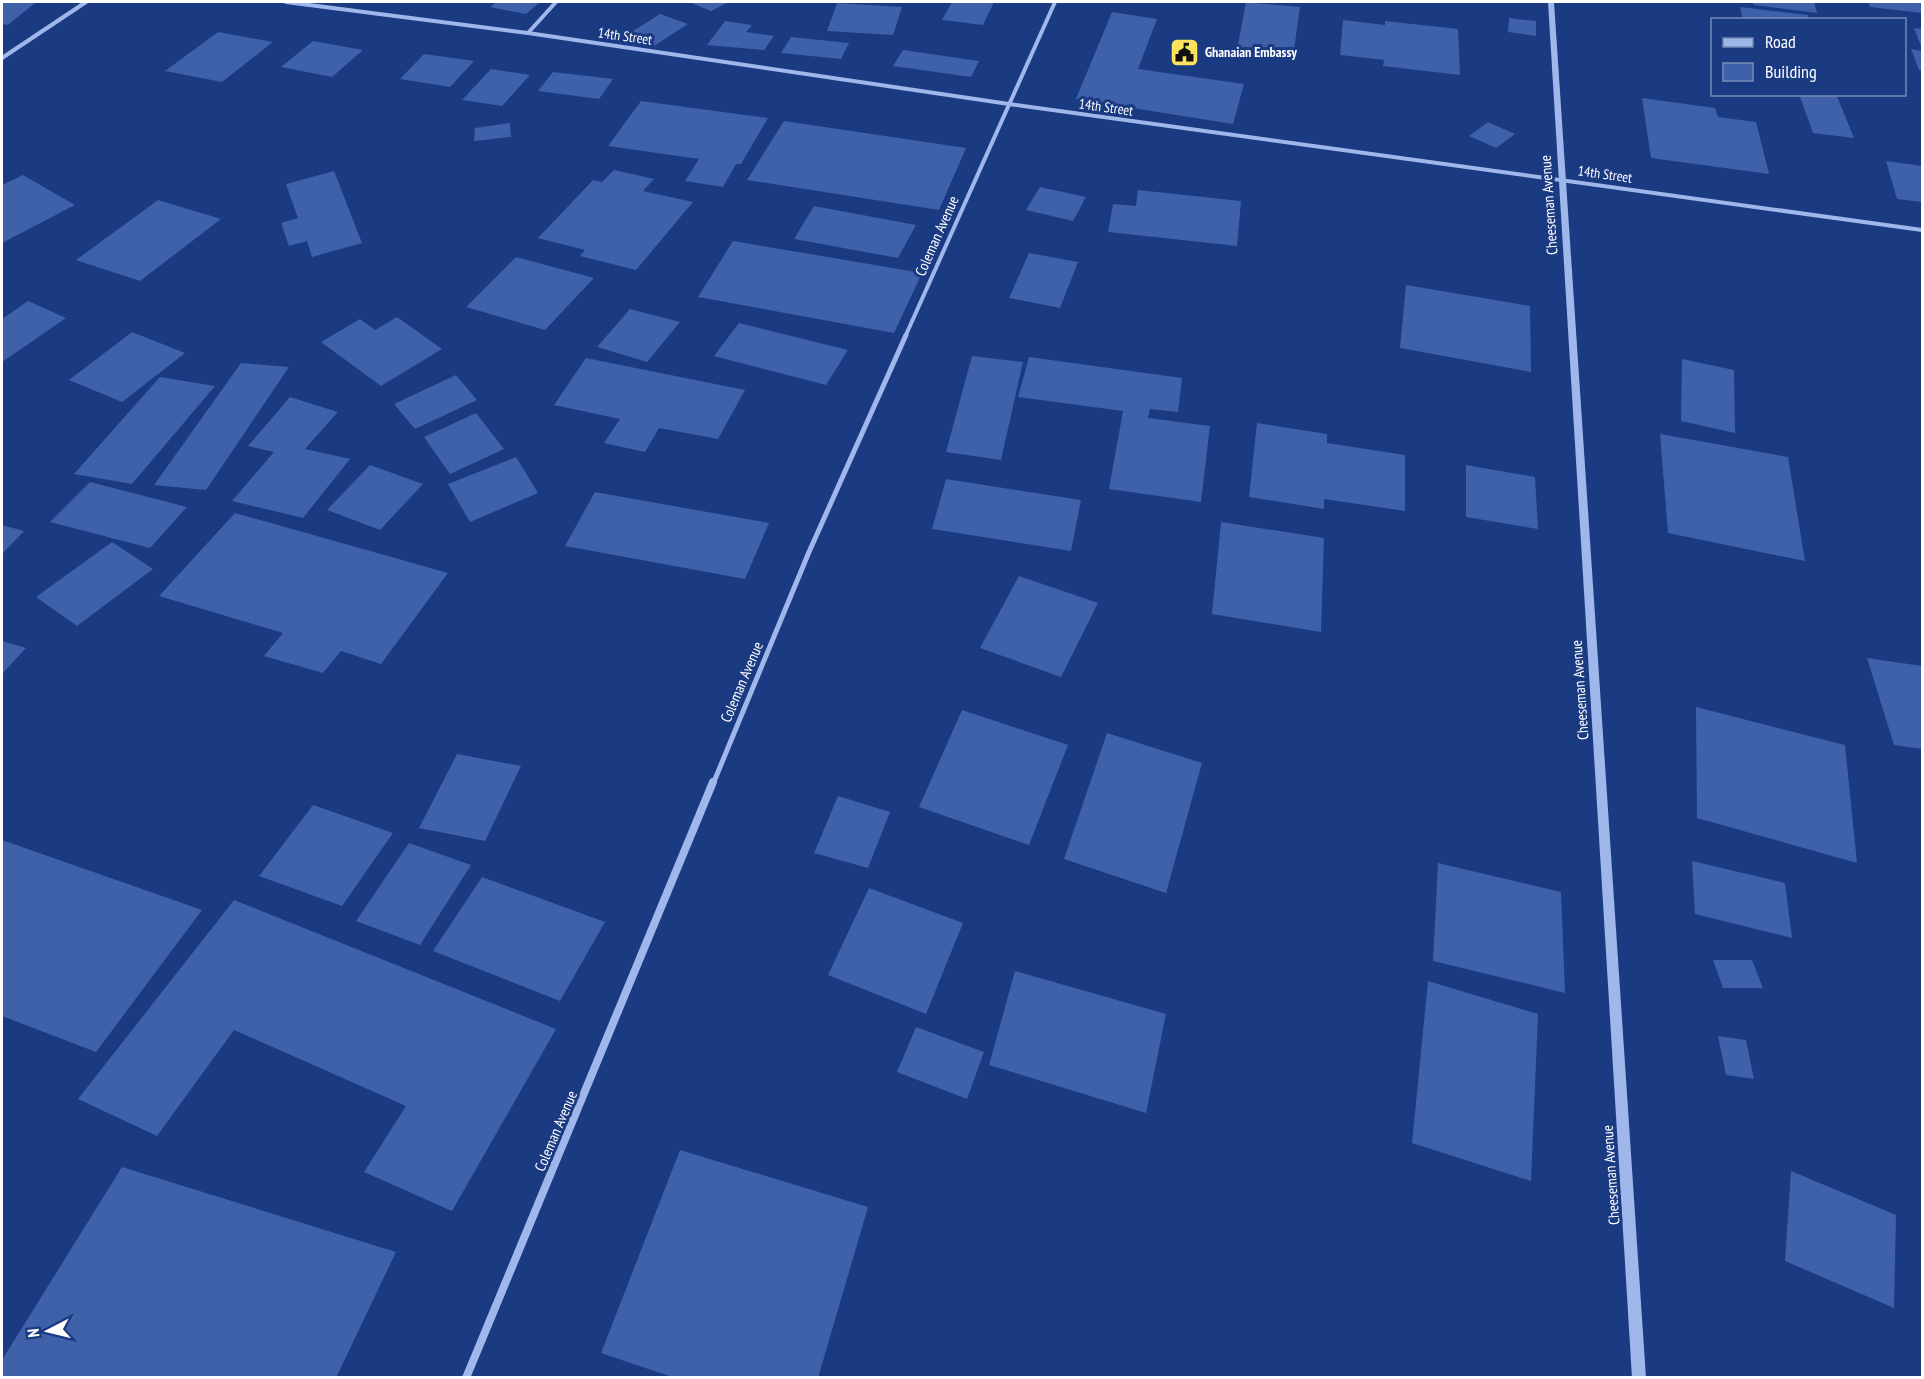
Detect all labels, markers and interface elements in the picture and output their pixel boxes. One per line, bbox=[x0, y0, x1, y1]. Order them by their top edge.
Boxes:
legend bbox=[1711, 18, 1906, 96]
street label: 14th Street bbox=[597, 23, 653, 49]
text: Road bbox=[1765, 30, 1796, 53]
public building icon: Ghanaian Embassy bbox=[1168, 36, 1200, 68]
place label: Ghanaian Embassy bbox=[1205, 43, 1297, 61]
text: Building bbox=[1765, 60, 1817, 83]
street label: 14th Street bbox=[1078, 94, 1134, 120]
street label: Cheeseman Avenue bbox=[1536, 154, 1561, 256]
street label: 14th Street bbox=[1577, 161, 1633, 187]
street label: Coleman Avenue bbox=[910, 193, 963, 279]
street label: Coleman Avenue bbox=[716, 639, 767, 725]
street label: Cheeseman Avenue bbox=[1567, 639, 1592, 741]
street label: Coleman Avenue bbox=[530, 1088, 581, 1174]
street label: Cheeseman Avenue bbox=[1598, 1124, 1623, 1226]
north arrow bbox=[18, 1301, 78, 1361]
text: N bbox=[23, 1327, 44, 1338]

